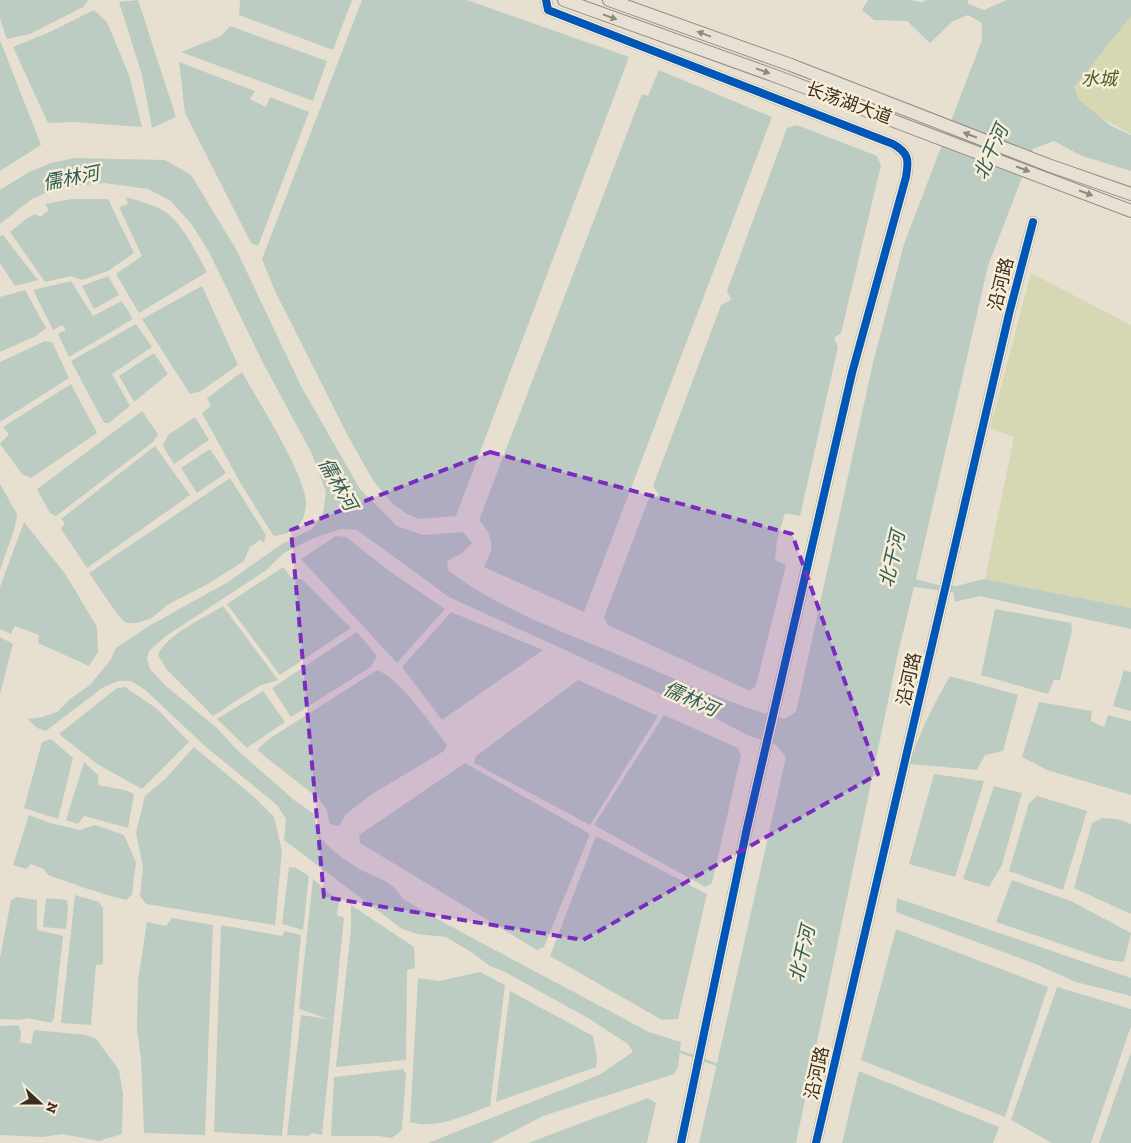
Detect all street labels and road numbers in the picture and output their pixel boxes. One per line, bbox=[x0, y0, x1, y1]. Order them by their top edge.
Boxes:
street label: 长荡湖大道 bbox=[803, 77, 895, 129]
street label: 沿河路 bbox=[984, 255, 1018, 313]
street label: 沿河路 bbox=[892, 650, 926, 708]
street label: 沿河路 bbox=[800, 1044, 834, 1102]

